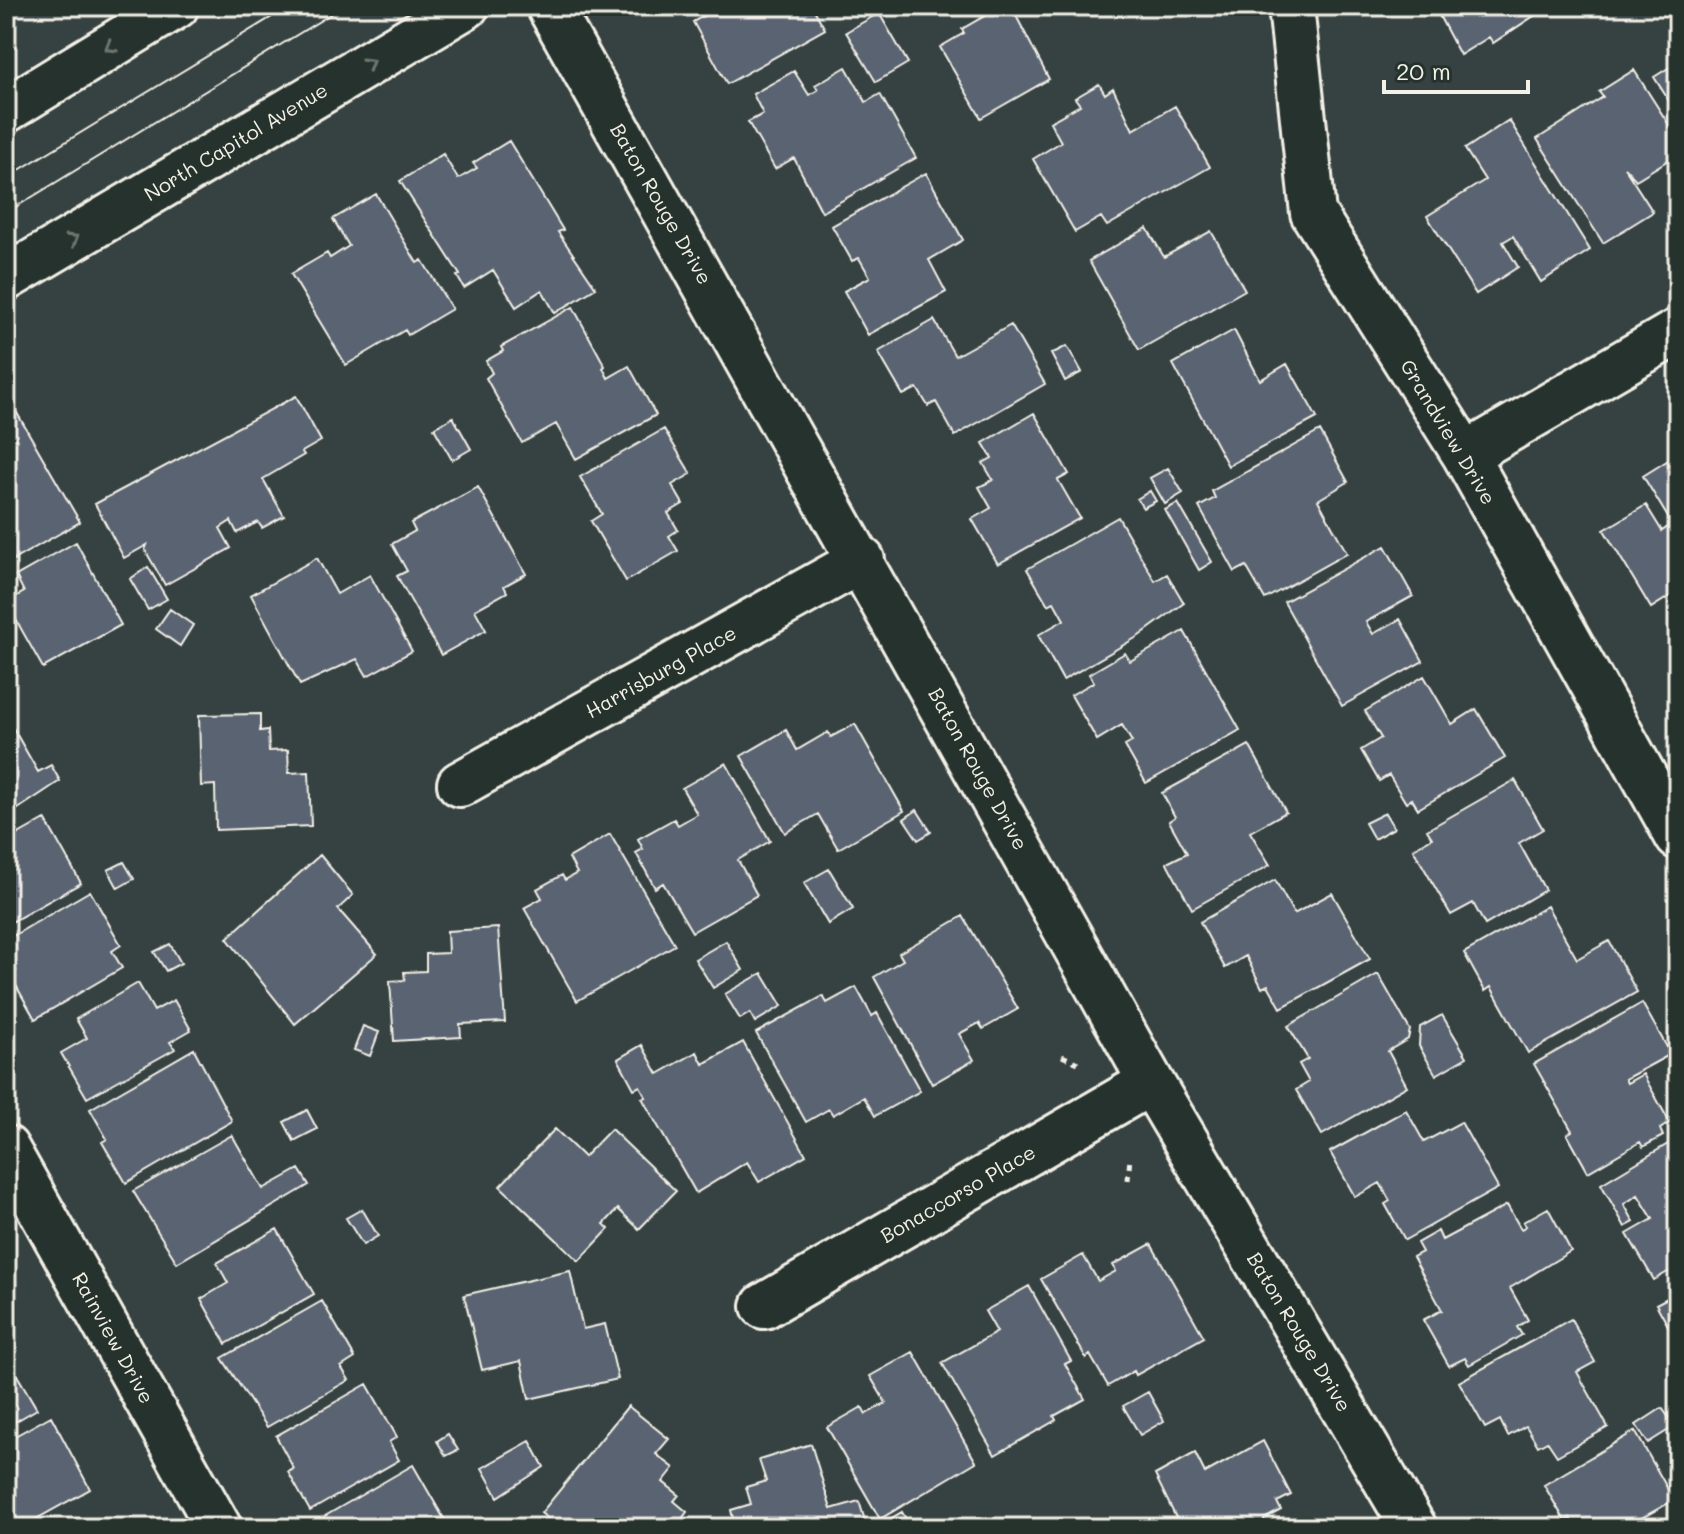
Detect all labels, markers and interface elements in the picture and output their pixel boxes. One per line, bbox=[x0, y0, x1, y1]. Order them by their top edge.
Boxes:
one-way arrow bbox=[104, 37, 118, 52]
scale bar bbox=[1384, 44, 1528, 94]
text: 20 m bbox=[1396, 55, 1451, 86]
one-way arrow bbox=[360, 58, 375, 73]
street label: North Capitol Avenue bbox=[139, 76, 332, 206]
street label: Baton Rouge Drive bbox=[605, 118, 719, 289]
one-way arrow bbox=[64, 233, 79, 249]
street label: Grandview Drive bbox=[1395, 354, 1502, 509]
street label: Harrisburg Place bbox=[581, 619, 740, 723]
street label: Baton Rouge Drive bbox=[923, 683, 1034, 854]
street label: Bonaccorso Place bbox=[875, 1138, 1040, 1248]
street label: Baton Rouge Drive bbox=[1242, 1247, 1358, 1416]
street label: Rainview Drive bbox=[67, 1267, 161, 1408]

